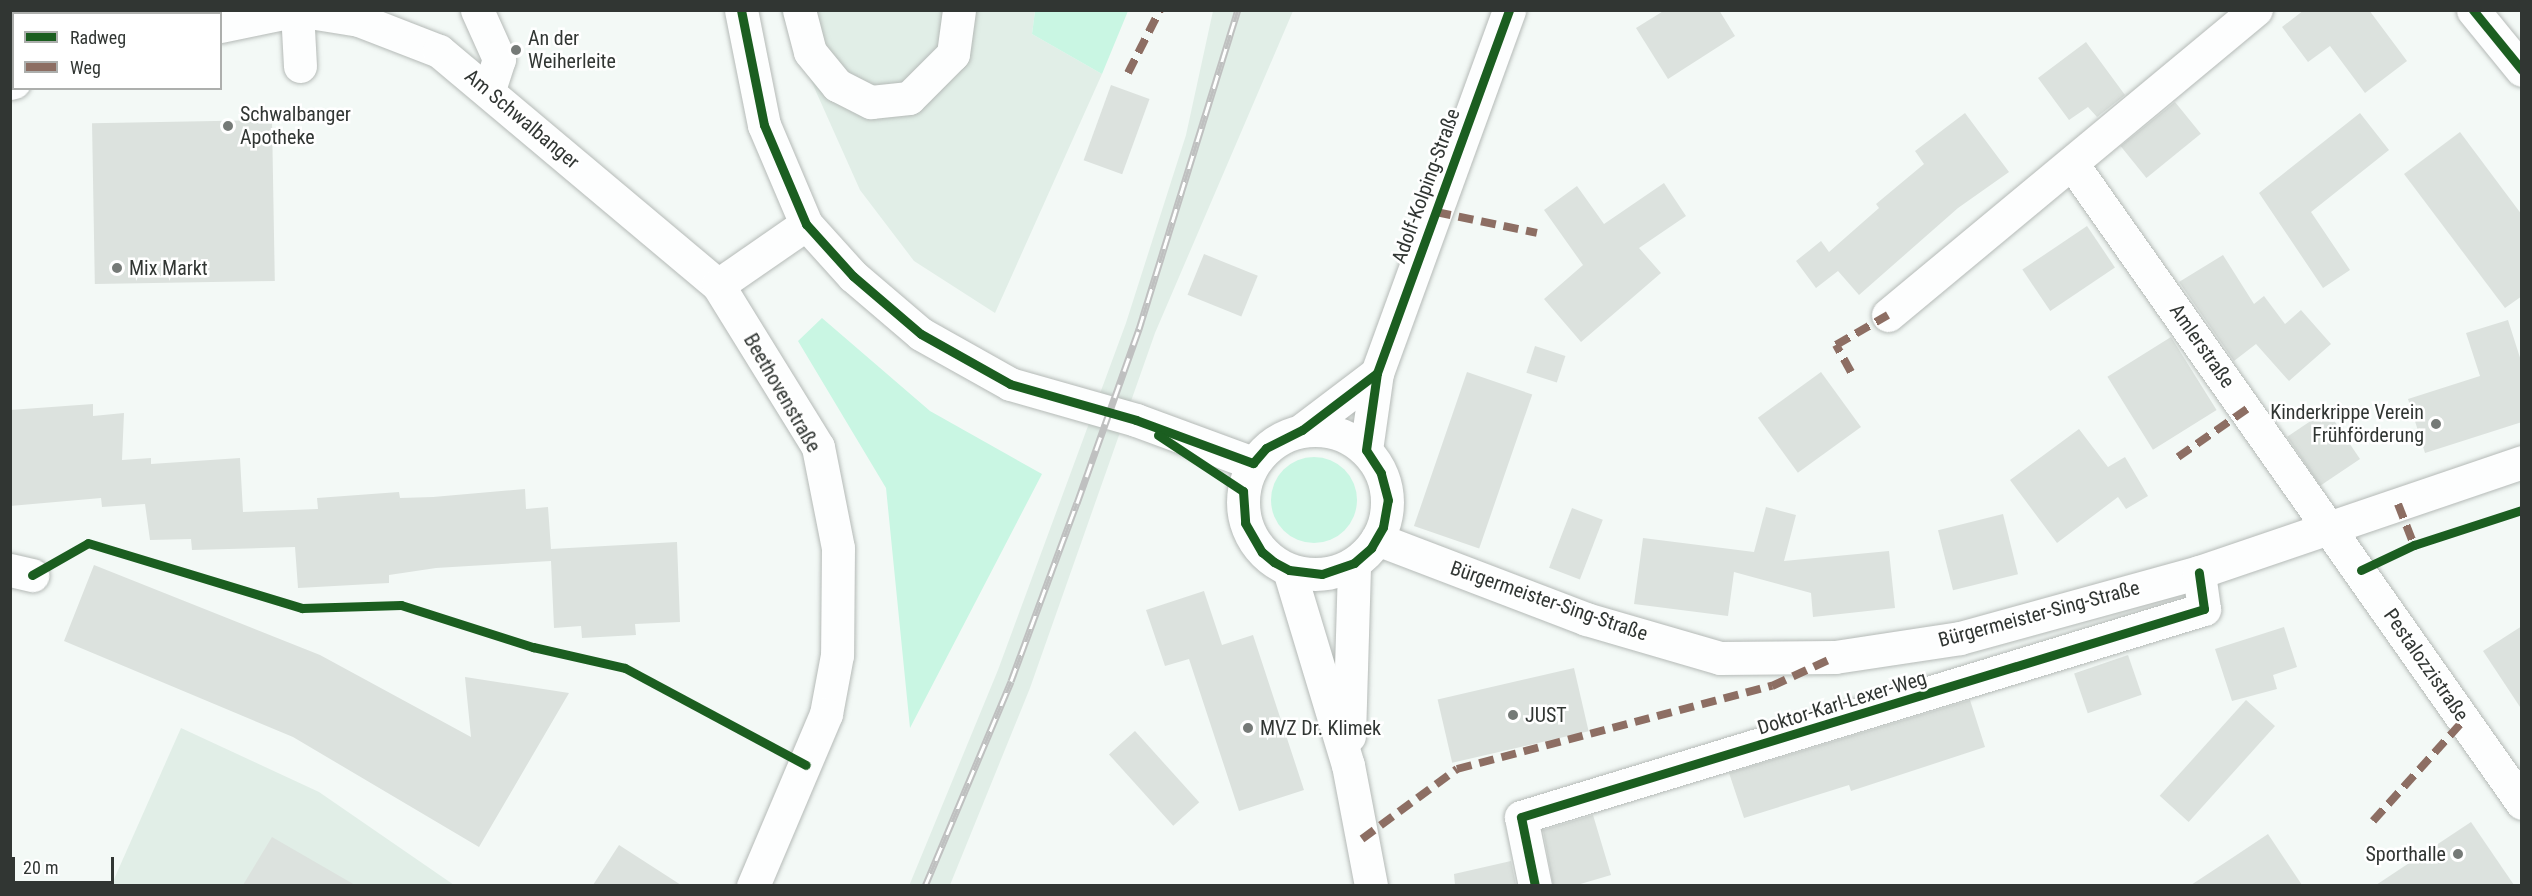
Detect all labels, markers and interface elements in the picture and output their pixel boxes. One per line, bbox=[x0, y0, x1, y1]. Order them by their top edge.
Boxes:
legend bbox=[12, 12, 222, 90]
text: Radweg bbox=[70, 27, 126, 48]
place label: An der Weiherleite bbox=[528, 27, 616, 74]
marker: An der Weiherleite bbox=[509, 43, 523, 57]
text: Weg bbox=[70, 57, 101, 78]
street label: Am Schwalbanger bbox=[460, 64, 584, 174]
place label: Schwalbanger Apotheke bbox=[240, 102, 351, 149]
street label: Adolf-Kolping-Straße bbox=[1387, 105, 1465, 267]
marker: Schwalbanger Apotheke bbox=[221, 119, 235, 133]
place label: Mix Markt bbox=[129, 256, 208, 280]
marker: Mix Markt bbox=[110, 261, 124, 275]
street label: Amlerstraße bbox=[2164, 299, 2240, 393]
street label: Beethovenstraße bbox=[738, 330, 826, 456]
place label: Kinderkrippe Verein Frühförderung bbox=[2270, 400, 2424, 447]
marker: Kinderkrippe Verein Frühförderung bbox=[2429, 417, 2443, 431]
street label: Bürgermeister-Sing-Straße bbox=[1447, 556, 1651, 646]
street label: Bürgermeister-Sing-Straße bbox=[1936, 576, 2142, 652]
street label: Pestalozzistraße bbox=[2378, 604, 2474, 726]
street label: Doktor-Karl-Lexer-Weg bbox=[1755, 666, 1929, 740]
place label: JUST bbox=[1525, 703, 1567, 727]
marker: JUST bbox=[1506, 708, 1520, 722]
place label: MVZ Dr. Klimek bbox=[1260, 716, 1381, 740]
marker: MVZ Dr. Klimek bbox=[1241, 721, 1255, 735]
place label: Sporthalle bbox=[2365, 842, 2446, 866]
scale bar bbox=[15, 845, 117, 883]
marker: Sporthalle bbox=[2451, 847, 2465, 861]
text: 20 m bbox=[23, 857, 58, 878]

